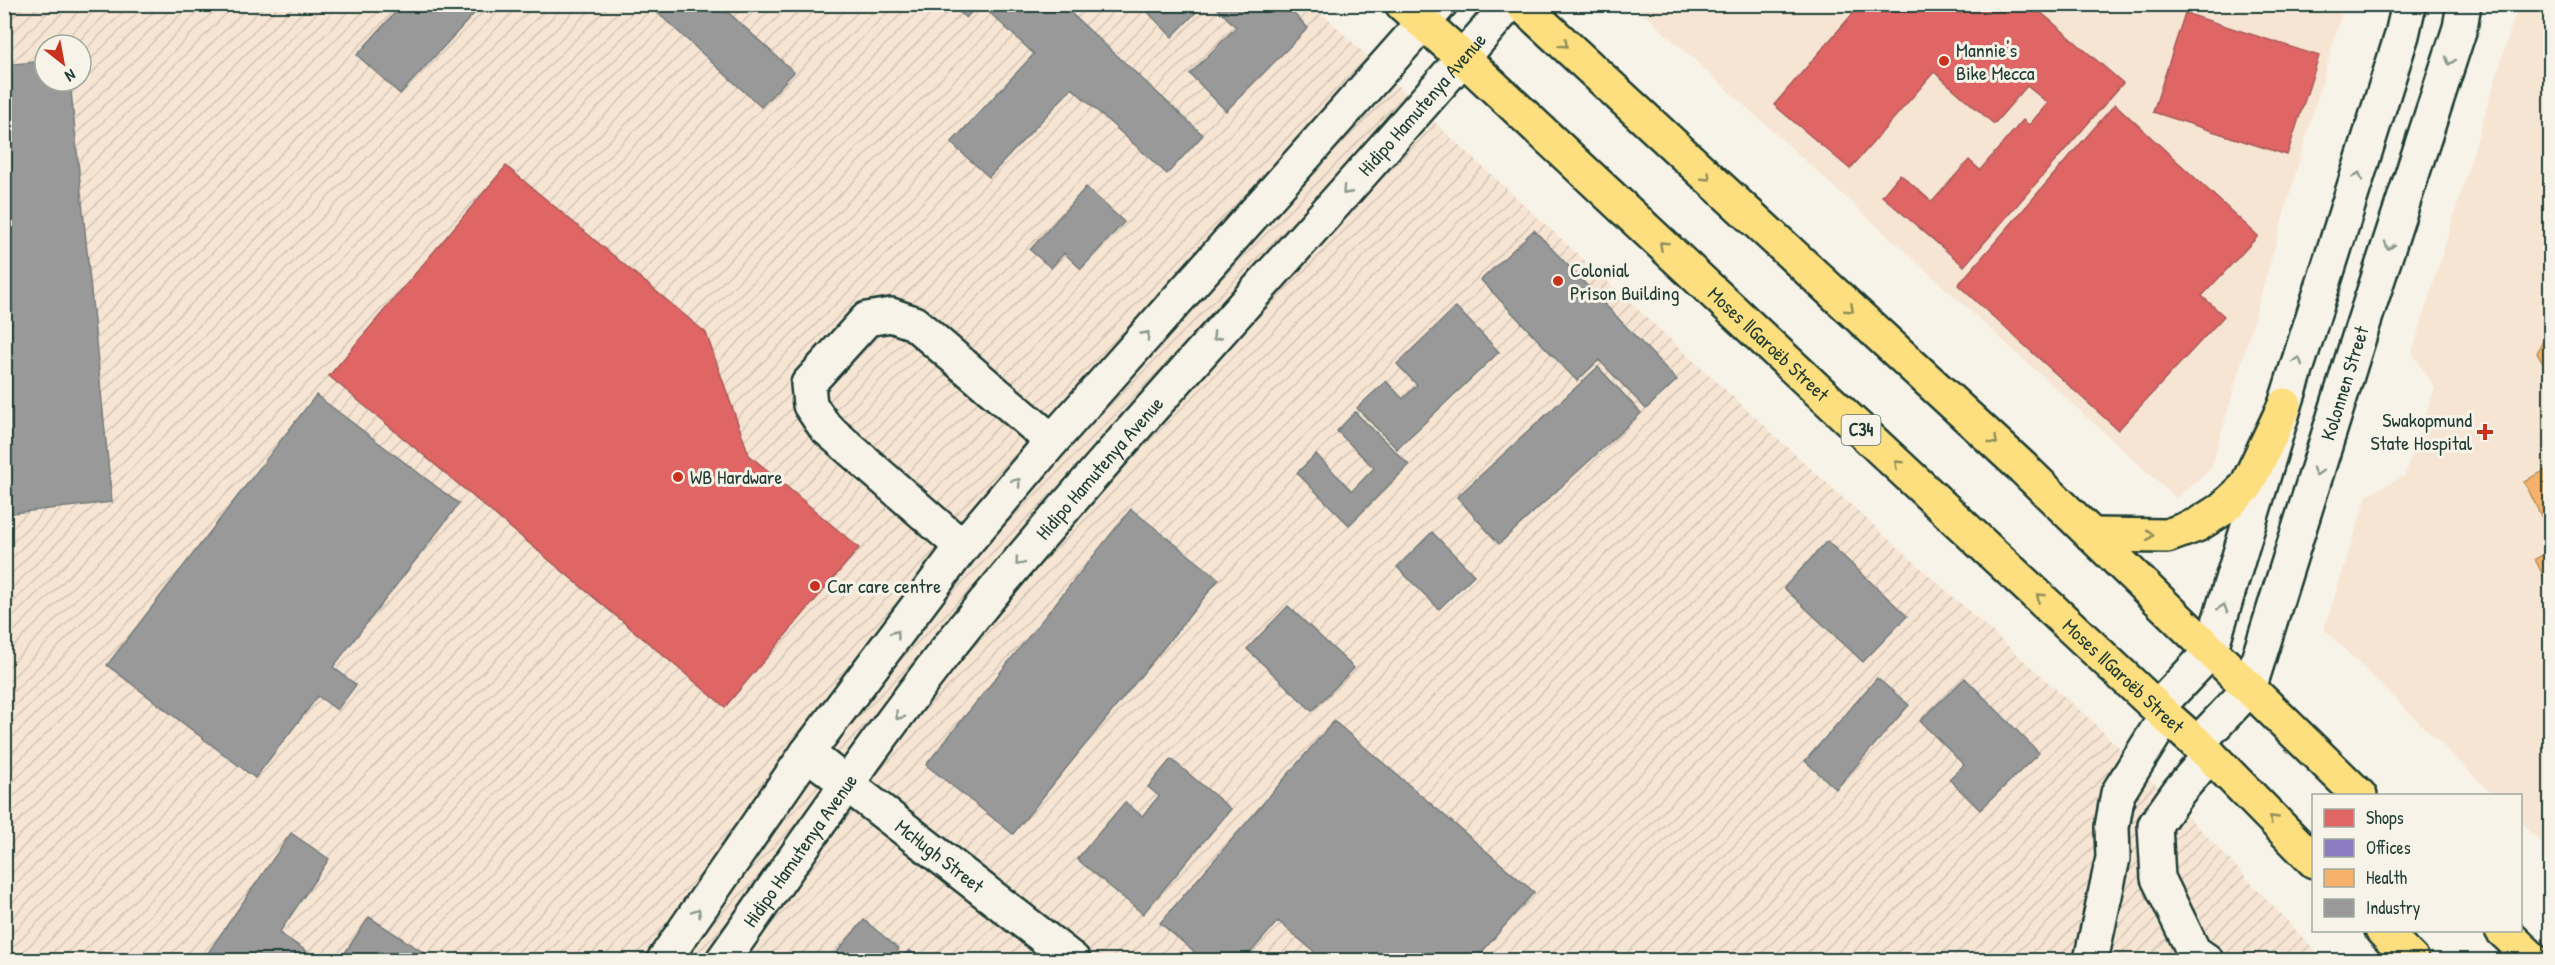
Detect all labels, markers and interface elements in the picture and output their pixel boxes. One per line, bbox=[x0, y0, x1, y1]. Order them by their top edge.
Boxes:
street label: Hidipo Hamutenya Avenue bbox=[1352, 27, 1492, 181]
north arrow bbox=[33, 33, 93, 93]
place label: Mannie's Bike Mecca bbox=[1956, 36, 2035, 86]
one-way arrow bbox=[1557, 37, 1568, 48]
marker: Mannie's Bike Mecca bbox=[1937, 54, 1951, 68]
one-way arrow bbox=[2444, 55, 2457, 66]
text: N bbox=[61, 64, 80, 88]
one-way arrow bbox=[1700, 169, 1711, 180]
one-way arrow bbox=[2350, 171, 2363, 182]
one-way arrow bbox=[1342, 184, 1353, 195]
one-way arrow bbox=[2384, 240, 2396, 251]
one-way arrow bbox=[1660, 241, 1670, 252]
place label: Colonial Prison Building bbox=[1570, 256, 1679, 306]
marker: Colonial Prison Building bbox=[1551, 274, 1565, 288]
street label: Moses ǁGaroëb Street bbox=[1702, 280, 1836, 408]
one-way arrow bbox=[1844, 302, 1854, 313]
street label: Kolonnen Street bbox=[2314, 321, 2375, 444]
one-way arrow bbox=[1212, 330, 1223, 340]
one-way arrow bbox=[1139, 331, 1150, 342]
one-way arrow bbox=[2291, 356, 2304, 367]
street label: Hidipo Hamutenya Avenue bbox=[1029, 390, 1169, 545]
place label: Swakopmund State Hospital bbox=[2370, 406, 2473, 456]
road number: C34 bbox=[1842, 415, 1880, 445]
marker: Swakopmund State Hospital bbox=[2476, 423, 2494, 441]
one-way arrow bbox=[1987, 434, 1997, 445]
one-way arrow bbox=[1894, 460, 1905, 471]
place label: WB Hardware bbox=[690, 463, 783, 490]
one-way arrow bbox=[2312, 466, 2324, 477]
marker: WB Hardware bbox=[671, 470, 685, 484]
one-way arrow bbox=[1010, 478, 1021, 489]
one-way arrow bbox=[2146, 529, 2155, 542]
one-way arrow bbox=[1015, 555, 1026, 566]
place label: Car care centre bbox=[827, 572, 941, 599]
marker: Car care centre bbox=[808, 579, 822, 593]
one-way arrow bbox=[2037, 594, 2048, 605]
one-way arrow bbox=[2216, 603, 2228, 614]
street label: Moses ǁGaroëb Street bbox=[2057, 612, 2191, 740]
one-way arrow bbox=[889, 630, 900, 641]
one-way arrow bbox=[895, 709, 906, 720]
street label: Hidipo Hamutenya Avenue bbox=[736, 768, 863, 932]
legend bbox=[2312, 794, 2522, 932]
text: Shops bbox=[2366, 805, 2404, 830]
street label: McHugh Street bbox=[890, 813, 991, 900]
one-way arrow bbox=[2269, 815, 2280, 826]
text: Offices bbox=[2366, 835, 2411, 860]
text: Health bbox=[2366, 865, 2408, 890]
text: Industry bbox=[2366, 895, 2421, 920]
one-way arrow bbox=[690, 908, 701, 919]

